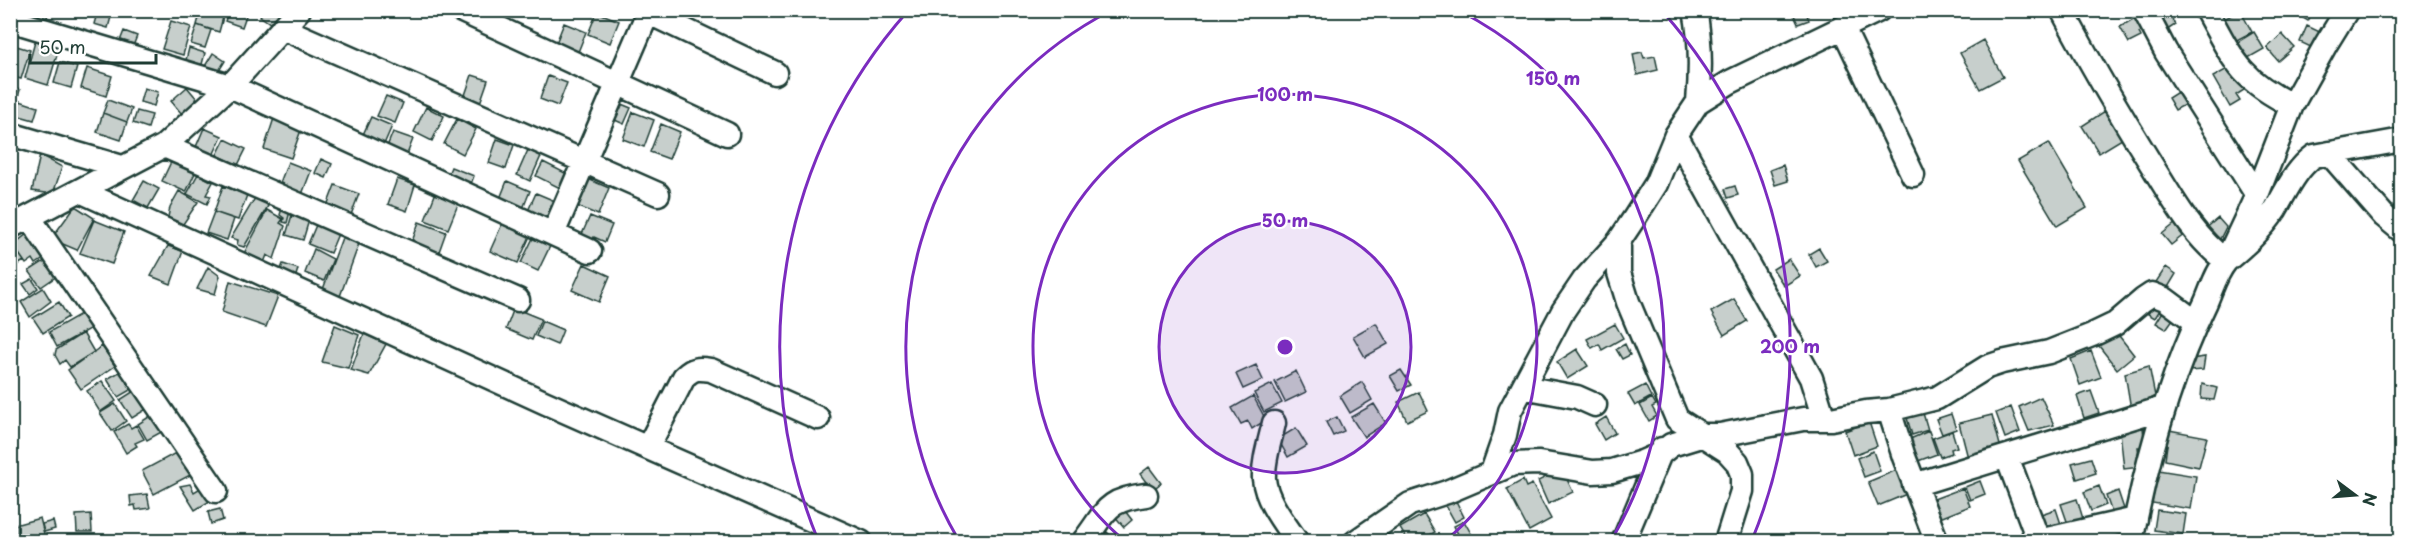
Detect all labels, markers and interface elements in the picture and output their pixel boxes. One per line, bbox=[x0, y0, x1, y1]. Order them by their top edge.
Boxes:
scale bar bbox=[30, 27, 156, 65]
text: 50 m bbox=[39, 33, 86, 60]
text: 150 m bbox=[1526, 64, 1580, 91]
text: 100 m bbox=[1257, 80, 1313, 107]
text: 50 m bbox=[1262, 206, 1308, 233]
text: 200 m bbox=[1760, 332, 1820, 359]
centre of rings bbox=[1275, 337, 1295, 357]
north arrow bbox=[2325, 465, 2385, 525]
text: N bbox=[2357, 490, 2384, 509]

